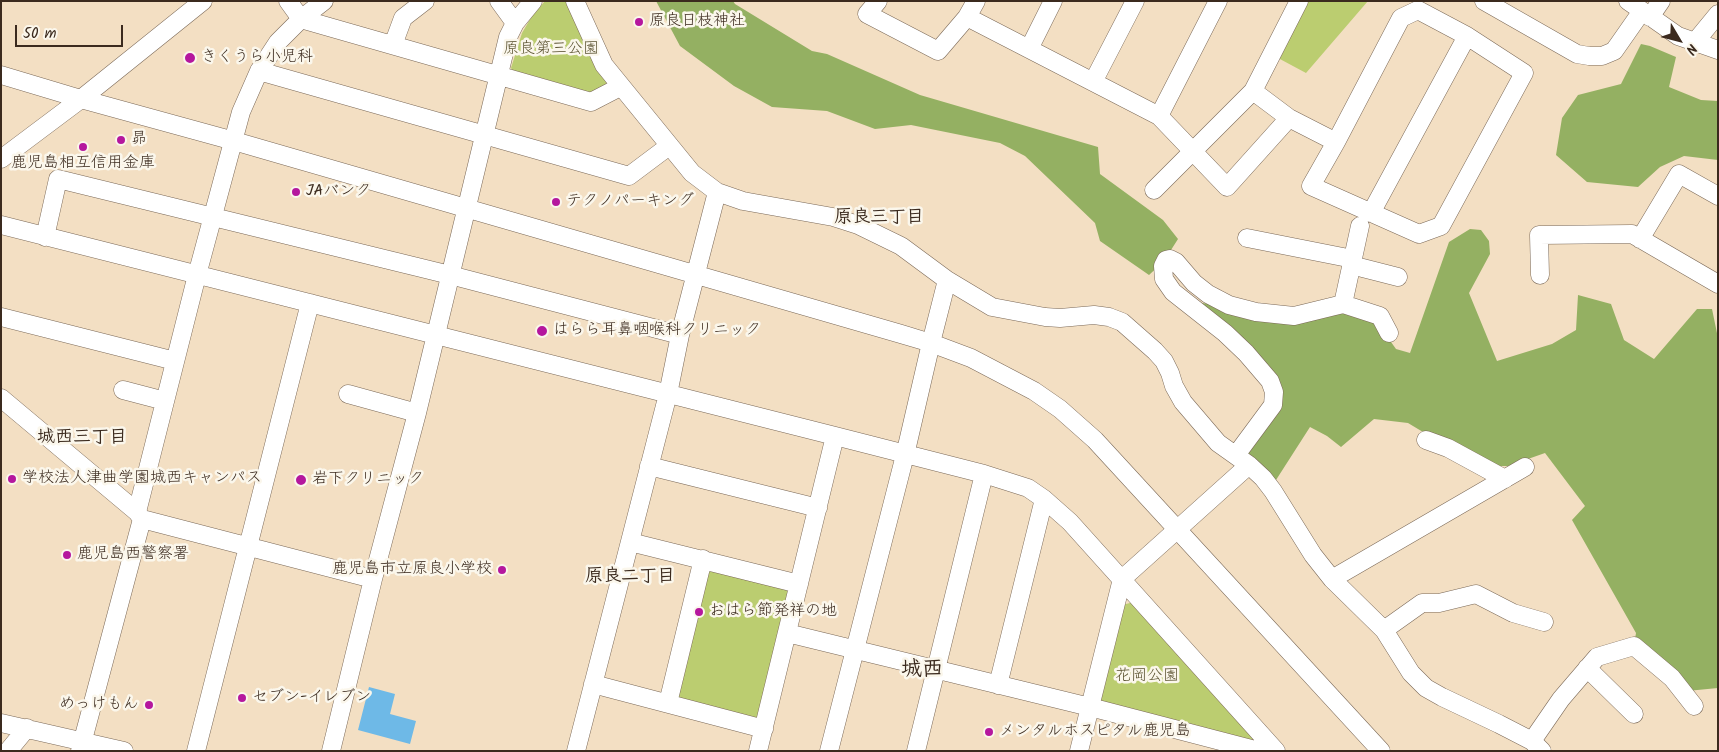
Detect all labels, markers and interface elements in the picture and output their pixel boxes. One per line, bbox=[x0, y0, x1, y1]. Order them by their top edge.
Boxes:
place label: 原良日枝神社 bbox=[649, 12, 745, 32]
scale bar bbox=[18, 15, 125, 47]
north arrow bbox=[1654, 15, 1704, 65]
marker: 原良日枝神社 bbox=[633, 16, 645, 28]
text: 50 m bbox=[23, 22, 57, 46]
text: N bbox=[1680, 39, 1702, 59]
park label: 原良第三公園 bbox=[503, 40, 599, 60]
place label: きくうら小児科 bbox=[201, 48, 313, 68]
marker: きくうら小児科 bbox=[183, 51, 197, 65]
place label: 昴 bbox=[131, 130, 147, 150]
marker: 昴 bbox=[115, 134, 127, 146]
marker: 鹿児島相互信用金庫 bbox=[77, 141, 89, 153]
place label: 鹿児島相互信用金庫 bbox=[11, 154, 155, 174]
place label: JAバンク bbox=[306, 182, 371, 202]
marker: JAバンク bbox=[290, 186, 302, 198]
place label: テクノパーキング bbox=[566, 192, 694, 212]
marker: テクノパーキング bbox=[550, 196, 562, 208]
district label: 原良三丁目 bbox=[834, 208, 924, 230]
place label: はらら耳鼻咽喉科クリニック bbox=[553, 321, 761, 341]
marker: はらら耳鼻咽喉科クリニック bbox=[535, 324, 549, 338]
district label: 城西三丁目 bbox=[37, 428, 127, 450]
place label: 学校法人津曲学園城西キャンパス bbox=[22, 469, 262, 489]
place label: 岩下クリニック bbox=[312, 470, 424, 490]
marker: 学校法人津曲学園城西キャンパス bbox=[6, 473, 18, 485]
marker: 岩下クリニック bbox=[294, 473, 308, 487]
place label: 鹿児島西警察署 bbox=[77, 545, 189, 565]
marker: 鹿児島西警察署 bbox=[61, 549, 73, 561]
place label: 鹿児島市立原良小学校 bbox=[332, 560, 492, 580]
marker: 鹿児島市立原良小学校 bbox=[496, 564, 508, 576]
district label: 原良二丁目 bbox=[585, 567, 675, 589]
place label: おはら節発祥の地 bbox=[709, 602, 837, 622]
marker: おはら節発祥の地 bbox=[693, 606, 705, 618]
district label: 城西 bbox=[901, 658, 943, 684]
park label: 花岡公園 bbox=[1115, 667, 1179, 687]
place label: セブン-イレブン bbox=[252, 688, 371, 708]
marker: セブン-イレブン bbox=[236, 692, 248, 704]
place label: めっけもん bbox=[59, 695, 139, 715]
marker: めっけもん bbox=[143, 699, 155, 711]
place label: メンタルホスピタル鹿児島 bbox=[999, 722, 1191, 742]
marker: メンタルホスピタル鹿児島 bbox=[983, 726, 995, 738]

